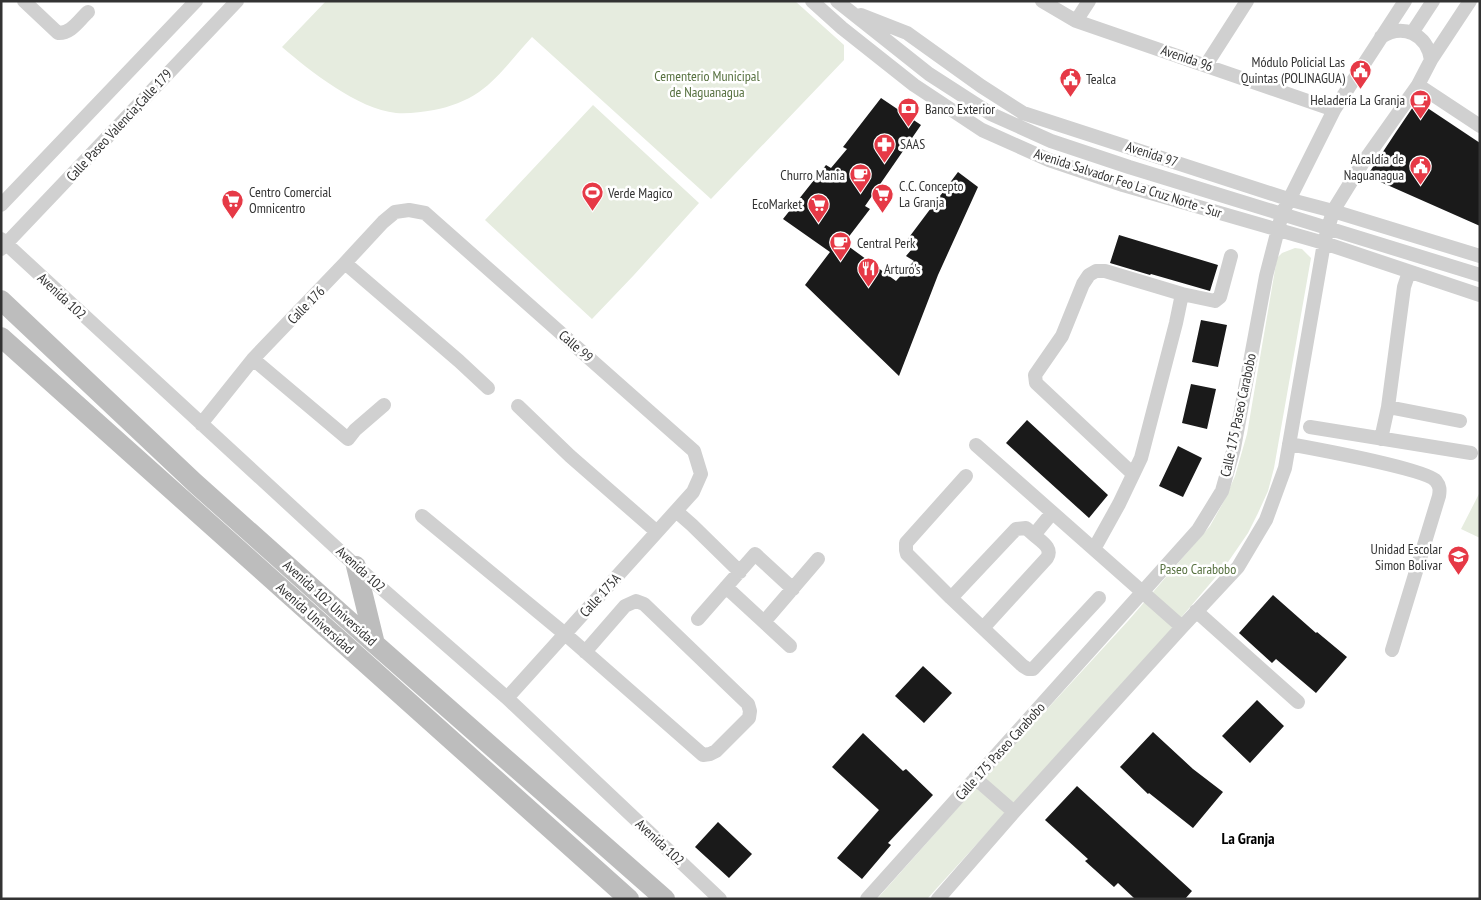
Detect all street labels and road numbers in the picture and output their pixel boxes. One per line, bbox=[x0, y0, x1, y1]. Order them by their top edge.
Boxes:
street label: Avenida 96 bbox=[1159, 41, 1215, 75]
street label: Calle Paseo Valencia;Calle 179 bbox=[62, 65, 176, 185]
street label: Avenida 97 bbox=[1124, 137, 1180, 171]
street label: Avenida Salvador Feo La Cruz Norte - Sur bbox=[1032, 144, 1224, 222]
street label: Avenida 102 bbox=[34, 269, 90, 323]
street label: Calle 176 bbox=[284, 282, 328, 328]
street label: Calle 99 bbox=[555, 326, 597, 366]
street label: Calle 175 Paseo Carabobo bbox=[1216, 352, 1260, 478]
street label: Avenida 102 bbox=[333, 542, 389, 596]
street label: Avenida 102 Universidad bbox=[279, 556, 381, 650]
street label: Calle 175A bbox=[576, 569, 625, 621]
street label: Avenida Universidad bbox=[272, 578, 358, 658]
street label: Calle 175 Paseo Carabobo bbox=[951, 698, 1049, 804]
street label: Avenida 102 bbox=[632, 815, 688, 869]

